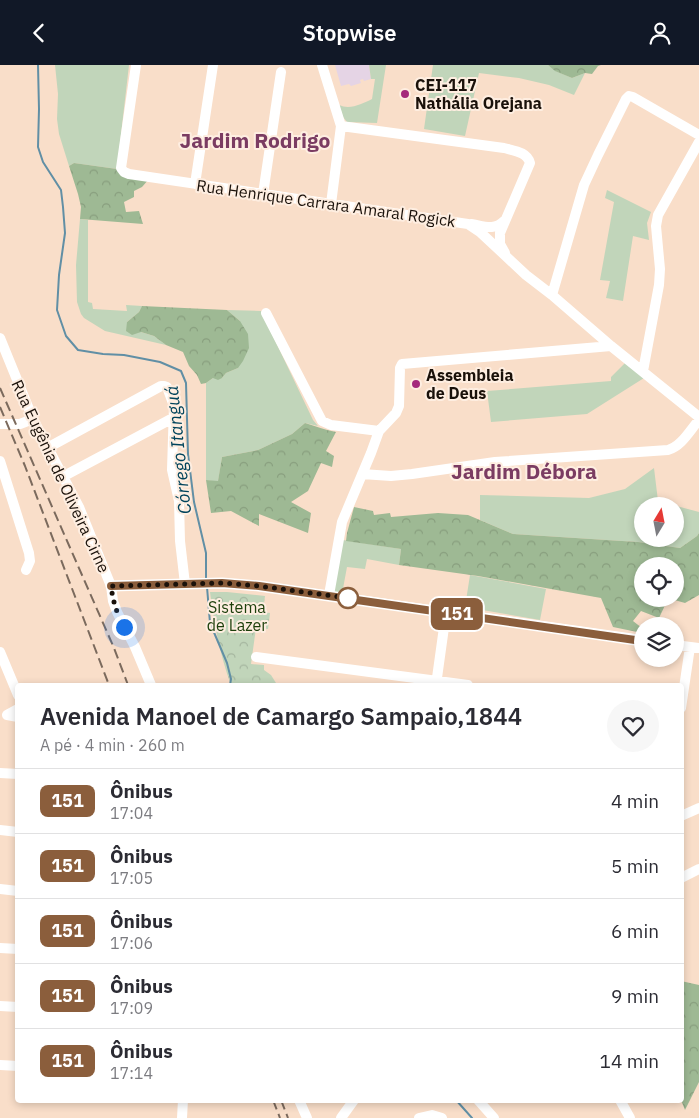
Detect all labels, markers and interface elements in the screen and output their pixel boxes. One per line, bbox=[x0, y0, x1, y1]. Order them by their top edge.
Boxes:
text: Stopwise bbox=[302, 18, 397, 47]
icon: back bbox=[25, 19, 53, 47]
icon: person bbox=[646, 19, 674, 47]
place label: CEI-117 Nathália Orejana bbox=[415, 75, 542, 113]
marker: CEI-117 Nathália Orejana bbox=[399, 88, 411, 100]
district label: Jardim Rodrigo bbox=[180, 126, 331, 154]
street label: Rua Henrique Carrara Amaral Rogick bbox=[195, 175, 457, 231]
place label: Assembleia de Deus bbox=[426, 365, 514, 403]
street label: Rua Eugênia de Oliveira Cirne bbox=[7, 376, 115, 576]
marker: Assembleia de Deus bbox=[410, 378, 422, 390]
water label: Córrego Itanguá bbox=[160, 385, 196, 515]
district label: Jardim Débora bbox=[451, 457, 597, 485]
north arrow bbox=[634, 497, 684, 547]
map controls bbox=[634, 497, 684, 667]
button: locate bbox=[634, 557, 684, 607]
unlabelled marker bbox=[337, 587, 359, 609]
park label: Sistema de Lazer bbox=[207, 597, 267, 635]
line badge: 151 bbox=[428, 598, 486, 630]
text: 151 bbox=[441, 602, 473, 625]
your location bbox=[112, 615, 137, 640]
button: layers bbox=[634, 617, 684, 667]
text: Avenida Manoel de Camargo Sampaio,1844 bbox=[40, 700, 522, 732]
button: heart bbox=[607, 700, 659, 752]
text: A pé · 4 min · 260 m bbox=[40, 735, 185, 755]
text: Ônibus bbox=[110, 779, 173, 803]
text: 151 bbox=[51, 789, 84, 812]
text: 4 min bbox=[611, 789, 659, 813]
text: 17:04 bbox=[110, 803, 153, 823]
text: Ônibus bbox=[110, 844, 173, 868]
text: 151 bbox=[51, 854, 84, 877]
text: 5 min bbox=[611, 854, 659, 878]
text: 17:05 bbox=[110, 868, 153, 888]
text: Ônibus bbox=[110, 909, 173, 933]
text: 151 bbox=[51, 919, 84, 942]
text: 6 min bbox=[611, 919, 659, 943]
text: 17:06 bbox=[110, 933, 153, 953]
text: Ônibus bbox=[110, 974, 173, 998]
text: 151 bbox=[51, 984, 84, 1007]
text: 9 min bbox=[611, 984, 659, 1008]
text: 17:09 bbox=[110, 998, 153, 1018]
text: Ônibus bbox=[110, 1039, 173, 1063]
text: 151 bbox=[51, 1049, 84, 1072]
text: 14 min bbox=[600, 1049, 659, 1073]
text: 17:14 bbox=[110, 1063, 153, 1083]

